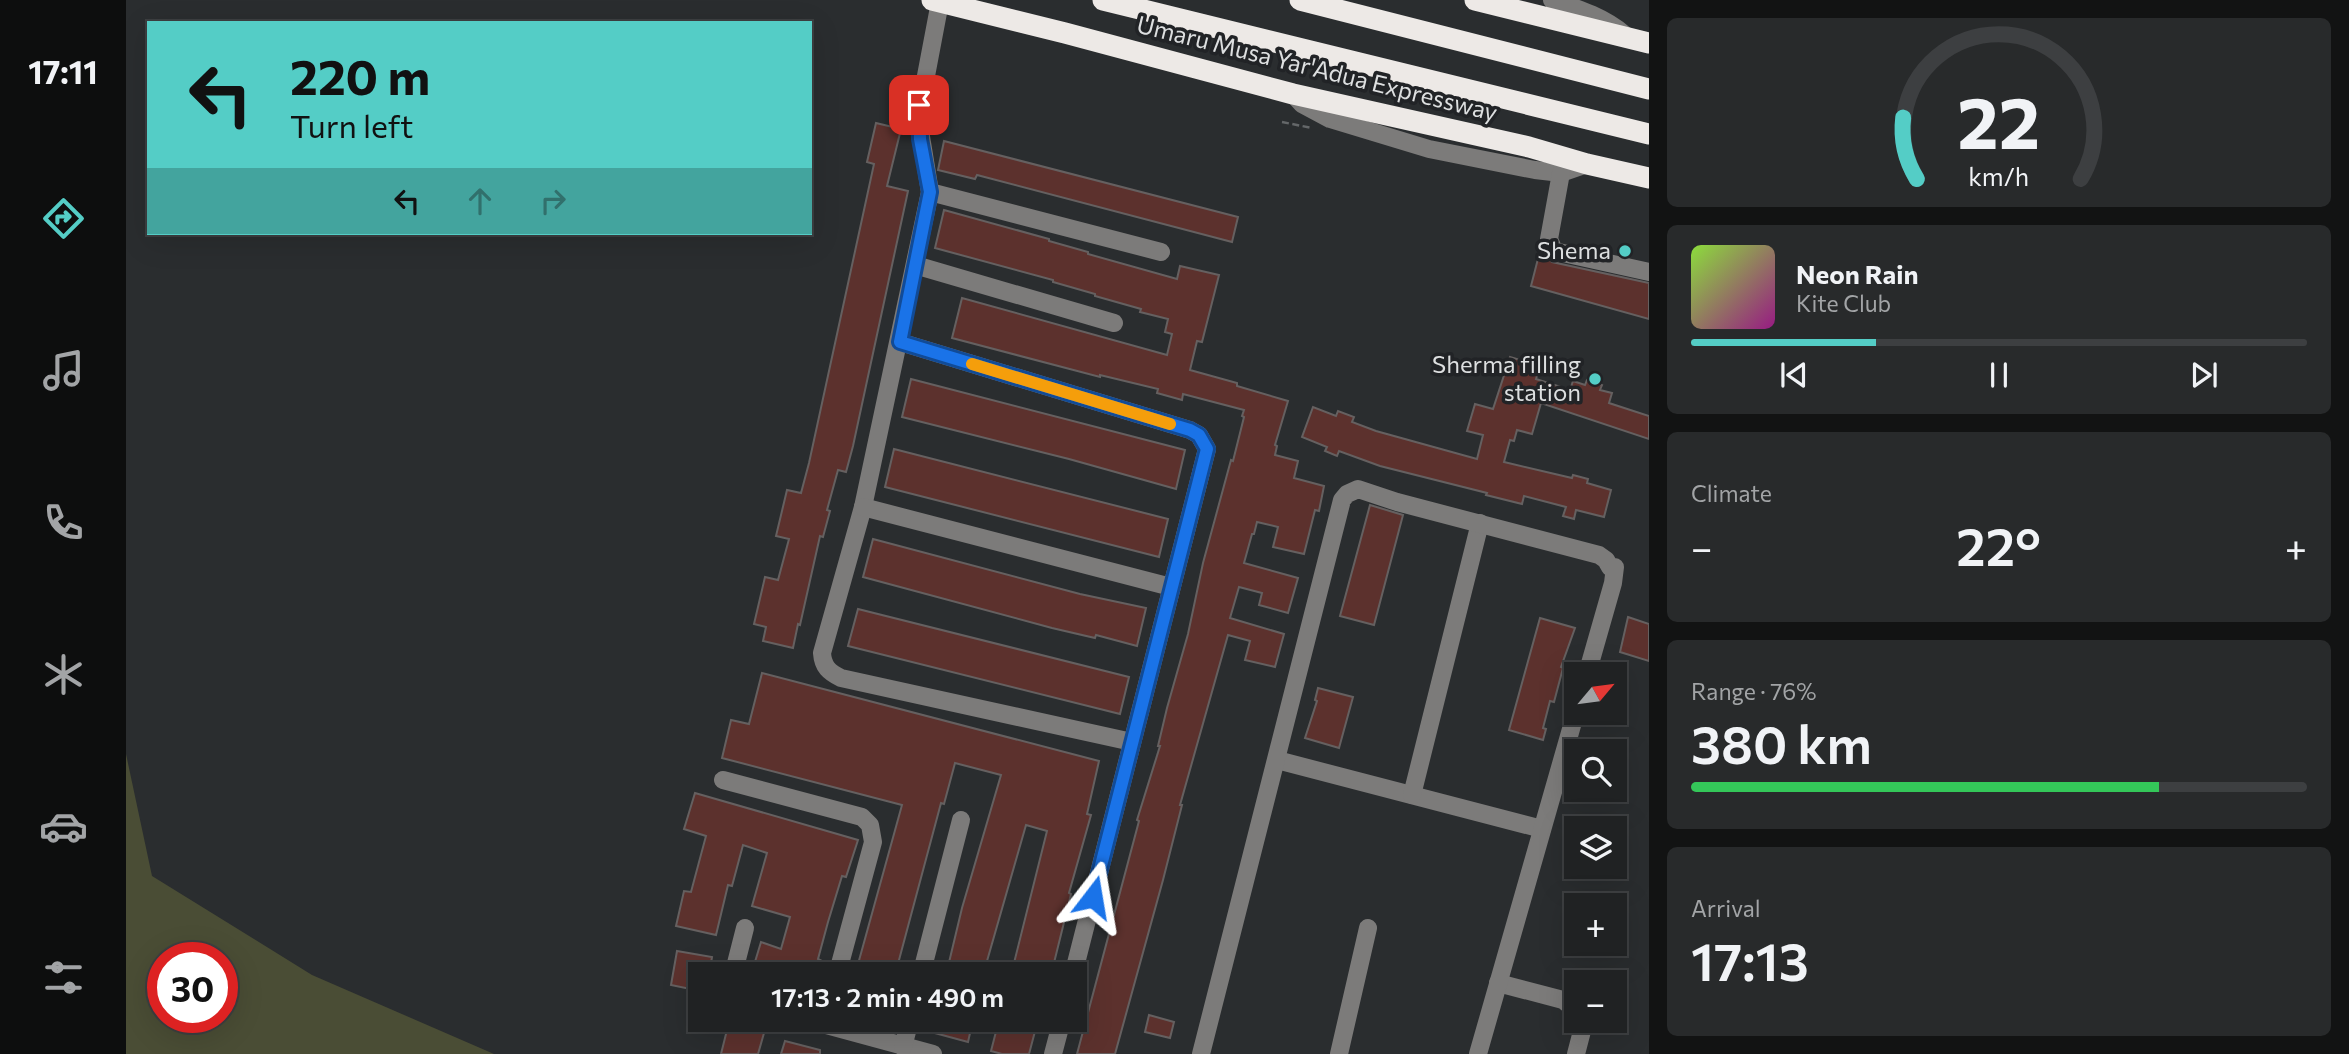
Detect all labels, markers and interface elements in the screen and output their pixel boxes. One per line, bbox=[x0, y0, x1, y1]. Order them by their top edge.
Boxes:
street label: Umaru Musa Yar'Adua Expressway bbox=[1134, 9, 1501, 126]
text: 220 m bbox=[290, 45, 430, 105]
icon: left bbox=[175, 49, 266, 140]
text: 17:11 bbox=[28, 51, 98, 91]
pin bbox=[889, 75, 949, 135]
text: 22 bbox=[1958, 75, 2040, 164]
icon: arrive bbox=[900, 86, 938, 124]
text: Turn left bbox=[290, 105, 414, 145]
text: km/h bbox=[1969, 160, 2029, 190]
icon: left bbox=[388, 182, 426, 220]
icon: ahead bbox=[461, 182, 499, 220]
icon: right bbox=[534, 182, 572, 220]
icon: directions bbox=[39, 194, 88, 243]
place label: Shema bbox=[1537, 235, 1611, 264]
marker: Shema bbox=[1617, 243, 1633, 259]
text: Neon Rain bbox=[1796, 258, 1919, 289]
text: Kite Club bbox=[1796, 289, 1891, 317]
icon: music bbox=[39, 346, 88, 395]
place label: Sherma filling station bbox=[1432, 349, 1581, 406]
icon: previous bbox=[1775, 356, 1813, 394]
icon: pause bbox=[1980, 356, 2018, 394]
icon: next bbox=[2185, 356, 2223, 394]
marker: Sherma filling station bbox=[1587, 371, 1603, 387]
text: Climate bbox=[1691, 479, 1772, 507]
icon: phone bbox=[39, 498, 88, 547]
text: 22° bbox=[1956, 513, 2041, 577]
text: − bbox=[1691, 523, 1713, 570]
text: + bbox=[2285, 523, 2307, 570]
icon: climate bbox=[39, 650, 88, 699]
north arrow bbox=[1564, 662, 1628, 724]
map controls bbox=[1564, 662, 1627, 1033]
text: Range · 76% bbox=[1691, 677, 1816, 705]
text: 380 km bbox=[1691, 711, 1872, 775]
button: search bbox=[1564, 739, 1627, 802]
icon: car bbox=[39, 802, 88, 851]
button: layers bbox=[1564, 816, 1627, 879]
position arrow bbox=[1056, 860, 1130, 934]
button: + bbox=[1564, 893, 1627, 956]
text: Arrival bbox=[1691, 894, 1761, 922]
text: 17:13 bbox=[1691, 928, 1809, 992]
speed limit sign: 30 bbox=[147, 942, 238, 1033]
icon: filters bbox=[39, 953, 88, 1002]
button: − bbox=[1564, 970, 1627, 1033]
text: 17:13 · 2 min · 490 m bbox=[771, 981, 1004, 1012]

